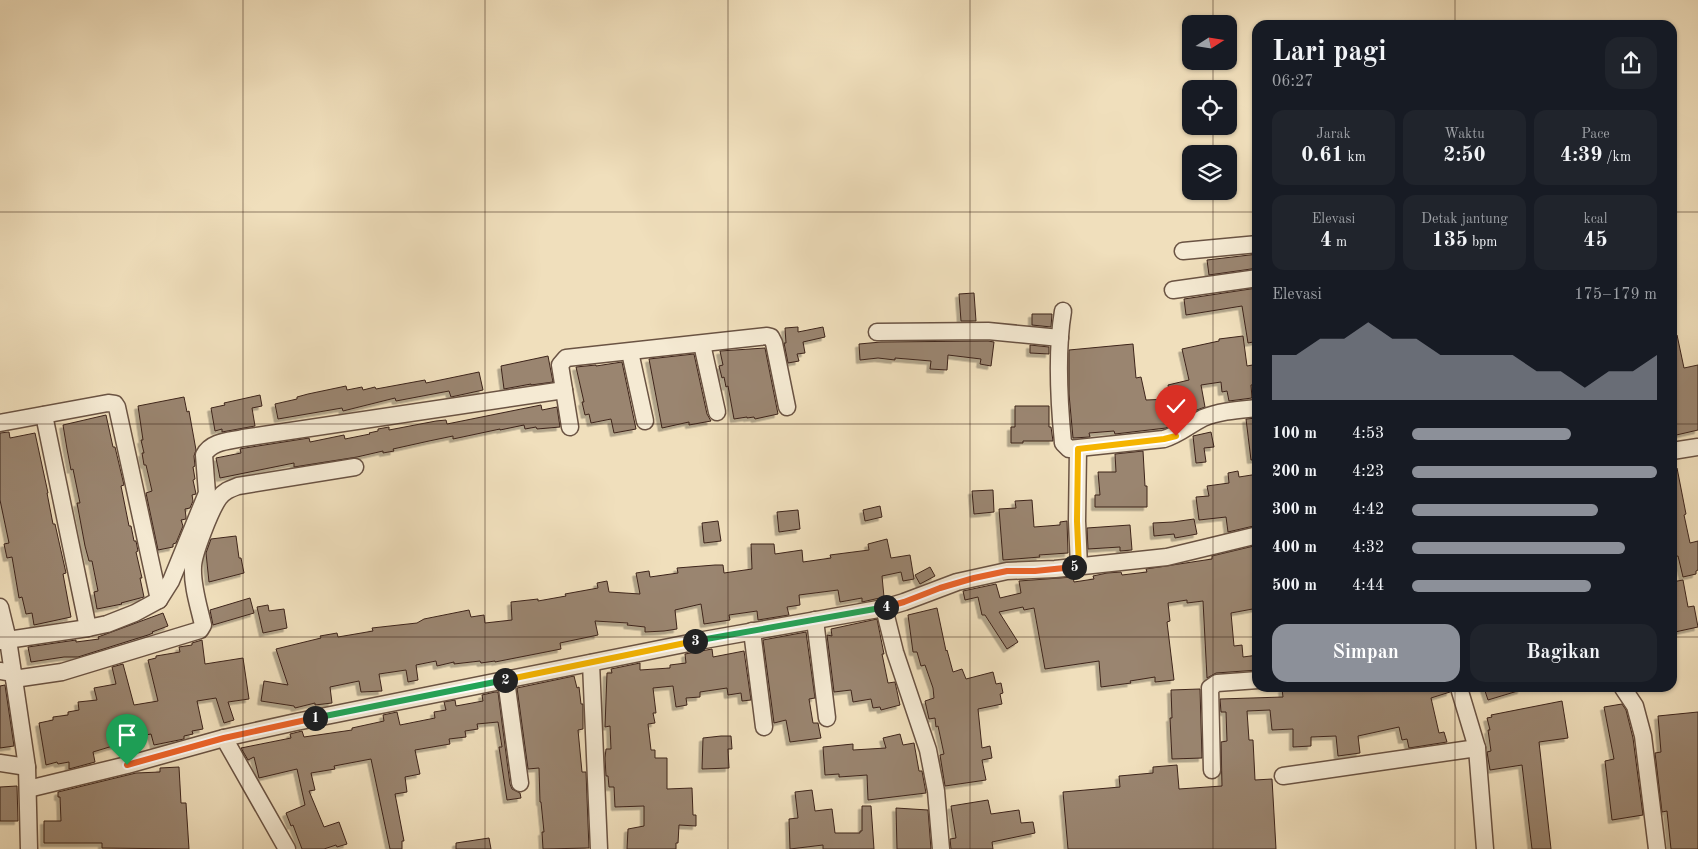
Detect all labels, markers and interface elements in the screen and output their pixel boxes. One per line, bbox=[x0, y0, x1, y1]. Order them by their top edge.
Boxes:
north arrow bbox=[1182, 15, 1238, 70]
map controls bbox=[1182, 15, 1237, 200]
button: share bbox=[1605, 37, 1657, 89]
text: Lari pagi bbox=[1272, 39, 1387, 67]
text: 06:27 bbox=[1272, 74, 1314, 90]
button: locate bbox=[1182, 80, 1237, 135]
text: Jarak bbox=[1316, 127, 1351, 141]
text: Waktu bbox=[1444, 127, 1485, 141]
text: Pace bbox=[1581, 127, 1610, 141]
button: layers bbox=[1182, 145, 1237, 200]
text: 0.61 bbox=[1301, 145, 1344, 166]
text: 2:50 bbox=[1443, 145, 1486, 166]
text: 4:39 bbox=[1560, 145, 1602, 166]
text: km bbox=[1344, 150, 1366, 164]
text: /km bbox=[1602, 150, 1631, 164]
text: Elevasi bbox=[1312, 212, 1355, 226]
text: Detak jantung bbox=[1421, 212, 1508, 226]
text: kcal bbox=[1583, 212, 1608, 226]
text: 4 bbox=[1320, 230, 1332, 251]
text: 135 bbox=[1431, 230, 1468, 251]
text: 45 bbox=[1583, 230, 1608, 251]
text: m bbox=[1332, 235, 1347, 249]
text: bpm bbox=[1468, 235, 1498, 249]
text: Elevasi bbox=[1272, 287, 1322, 303]
text: 175–179 m bbox=[1574, 287, 1657, 303]
pin bbox=[1155, 385, 1197, 436]
icon: check bbox=[1162, 392, 1190, 420]
text: 100 m bbox=[1272, 426, 1317, 442]
text: 4:53 bbox=[1352, 426, 1384, 442]
text: 200 m bbox=[1272, 464, 1317, 480]
text: 4:23 bbox=[1352, 464, 1384, 480]
text: 300 m bbox=[1272, 502, 1317, 518]
text: 4:42 bbox=[1352, 502, 1384, 518]
text: 400 m bbox=[1272, 540, 1317, 556]
text: 4:32 bbox=[1352, 540, 1384, 556]
pin: 5 bbox=[1062, 554, 1086, 580]
text: 5 bbox=[1070, 560, 1079, 574]
text: 500 m bbox=[1272, 578, 1317, 594]
text: 4:44 bbox=[1352, 578, 1384, 594]
pin: 4 bbox=[874, 594, 898, 620]
text: 4 bbox=[882, 600, 891, 614]
button: Simpan bbox=[1272, 624, 1460, 682]
button: Bagikan bbox=[1470, 624, 1657, 682]
pin: 3 bbox=[682, 628, 708, 654]
text: 3 bbox=[691, 634, 700, 648]
pin: 2 bbox=[492, 668, 518, 692]
text: 2 bbox=[501, 673, 510, 687]
pin: 1 bbox=[302, 706, 328, 730]
text: 1 bbox=[311, 711, 320, 725]
pin bbox=[106, 714, 148, 765]
icon: arrive bbox=[113, 721, 141, 749]

